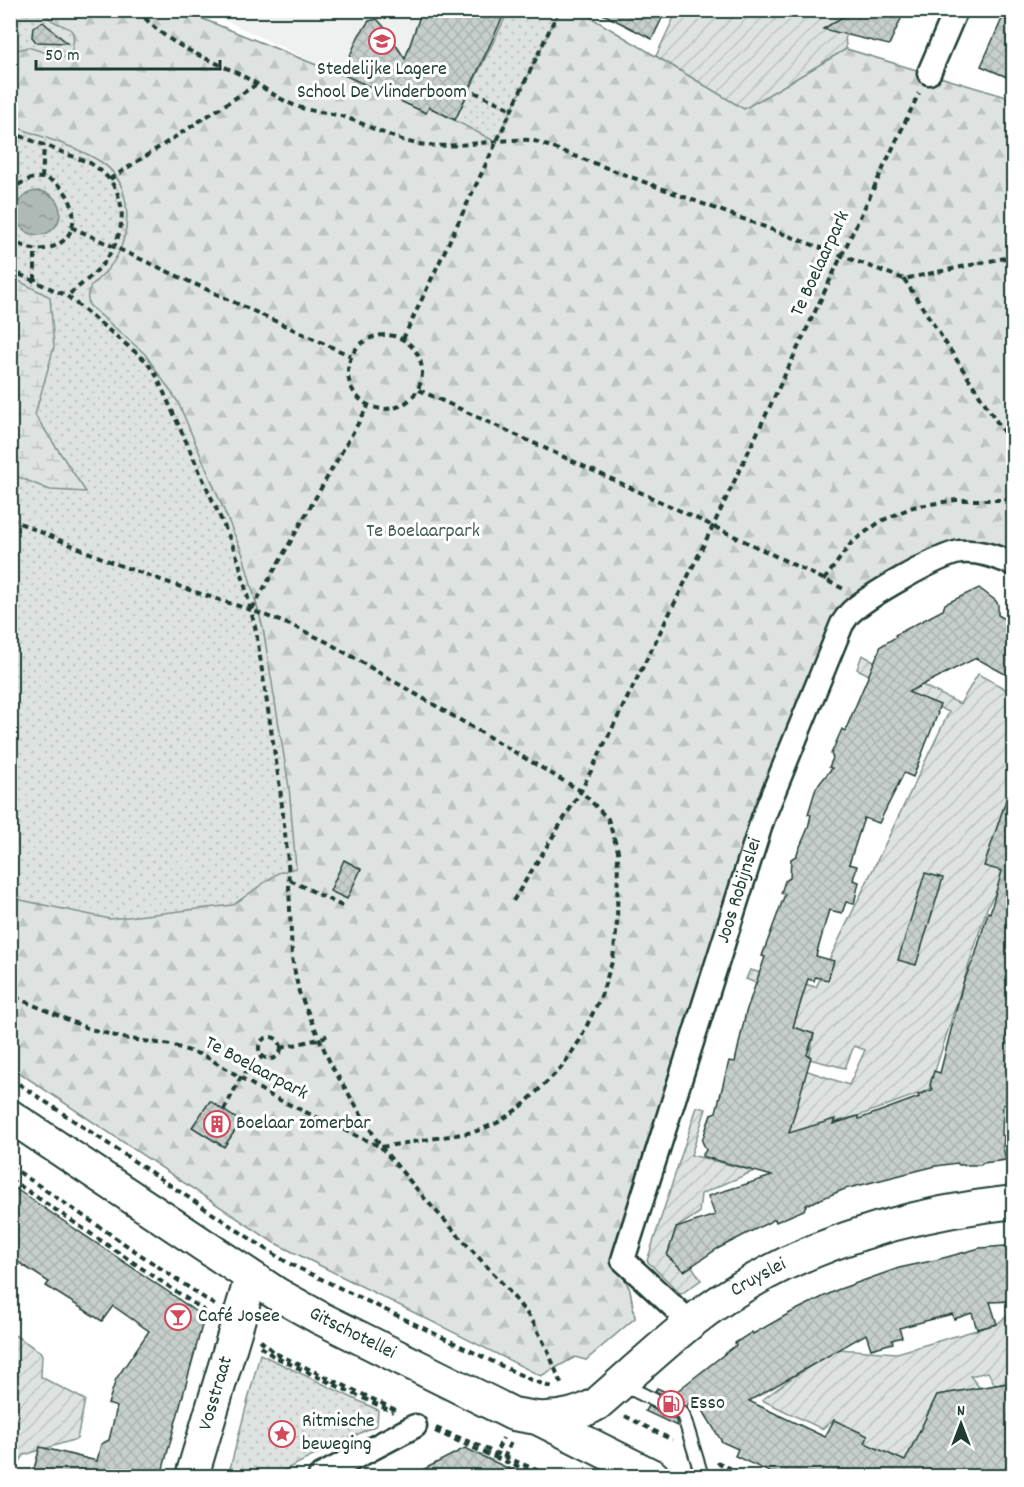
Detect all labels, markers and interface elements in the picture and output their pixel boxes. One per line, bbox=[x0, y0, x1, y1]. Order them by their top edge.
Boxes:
school or university icon: Stedelijke Lagere School De Vlinderboom bbox=[367, 26, 397, 56]
scale bar bbox=[36, 33, 220, 71]
text: 50 m bbox=[45, 44, 80, 69]
place label: Stedelijke Lagere School De Vlinderboom bbox=[297, 56, 467, 107]
street label: Te Boelaarpark bbox=[784, 207, 858, 321]
park label: Te Boelaarpark bbox=[366, 518, 480, 546]
street label: Joos Robijnslei bbox=[710, 834, 770, 947]
street label: Te Boelaarpark bbox=[199, 1030, 313, 1108]
building icon: Boelaar zomerbar bbox=[202, 1109, 232, 1139]
place label: Boelaar zomerbar bbox=[236, 1110, 371, 1138]
street label: Cruyslei bbox=[725, 1251, 791, 1305]
street label: Gitschotellei bbox=[303, 1300, 401, 1368]
bar icon: Café Josee bbox=[163, 1302, 193, 1332]
place label: Café Josee bbox=[198, 1303, 280, 1331]
street label: Vosstraat bbox=[192, 1353, 241, 1434]
fuel station icon: Esso bbox=[656, 1389, 686, 1419]
place label: Esso bbox=[690, 1390, 725, 1418]
north arrow bbox=[931, 1394, 991, 1454]
text: N bbox=[957, 1400, 965, 1423]
place label: Ritmische beweging bbox=[302, 1408, 375, 1459]
place icon: Ritmische beweging bbox=[267, 1419, 297, 1449]

